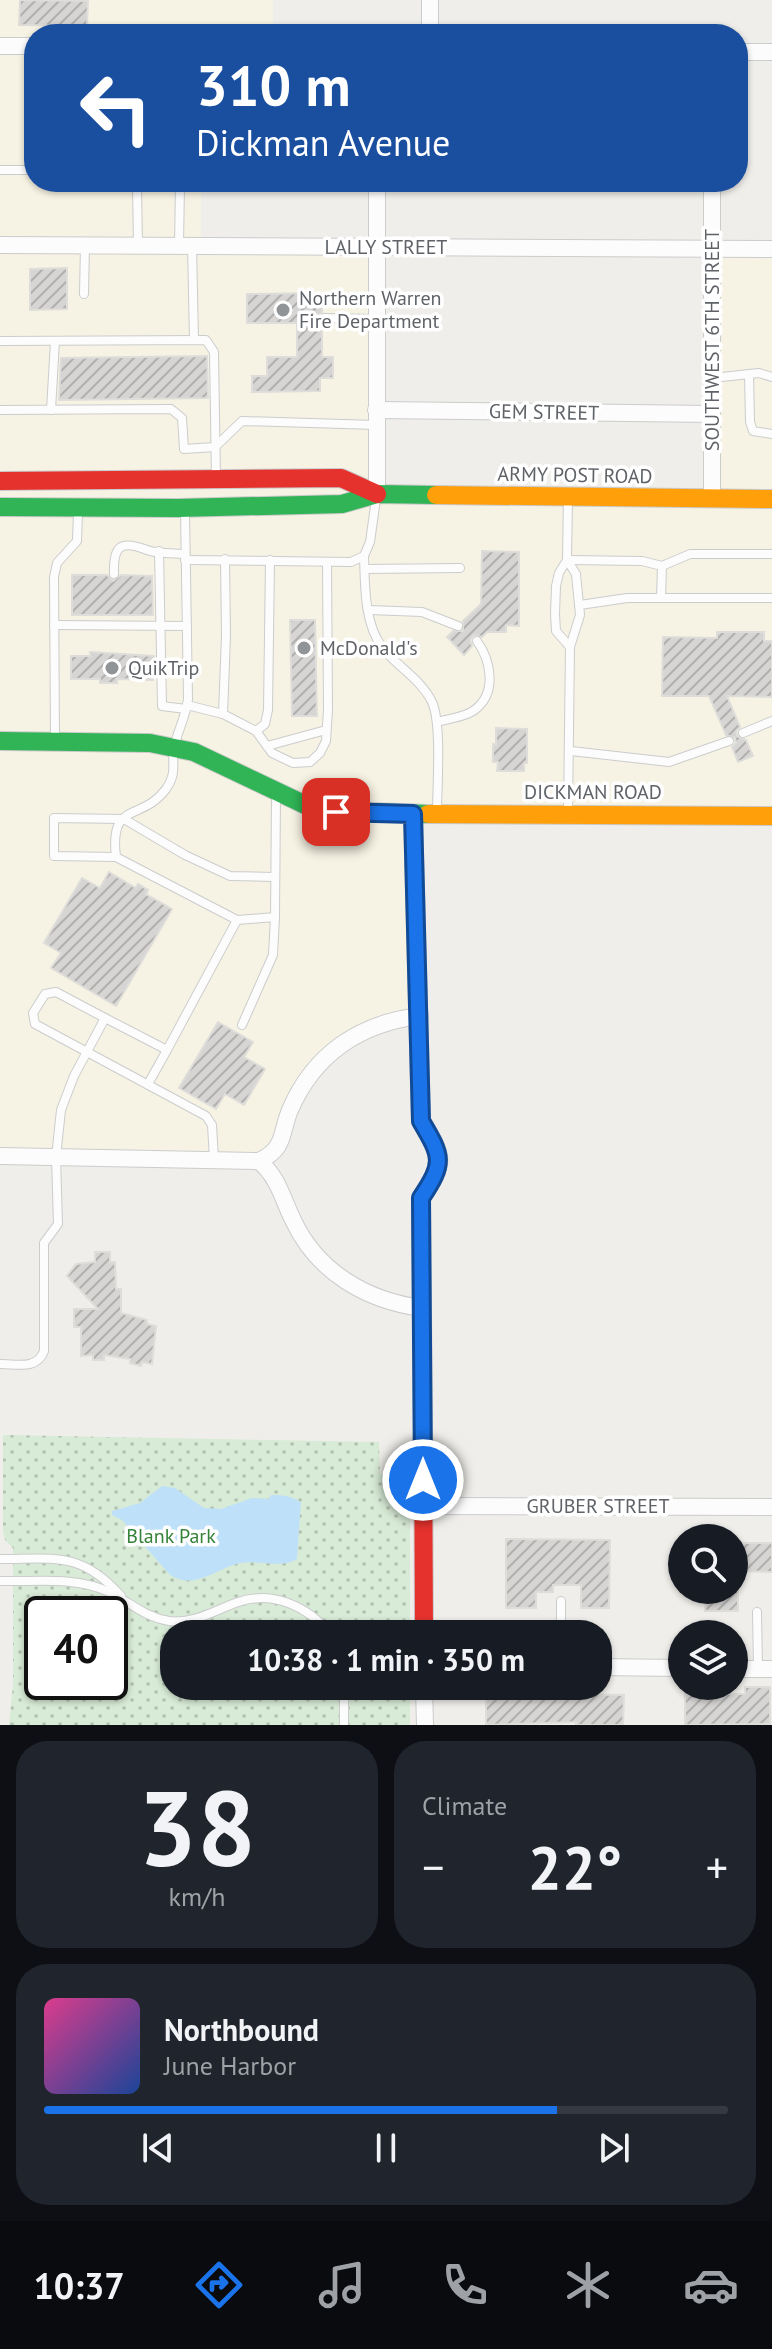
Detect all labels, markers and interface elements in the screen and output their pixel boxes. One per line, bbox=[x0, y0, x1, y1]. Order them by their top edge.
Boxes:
text: 310 m bbox=[196, 49, 351, 121]
icon: left bbox=[64, 56, 168, 160]
text: Dickman Avenue bbox=[196, 119, 450, 166]
street label: SOUTHWEST 6TH STREET bbox=[699, 229, 725, 451]
street label: LALLY STREET bbox=[325, 234, 447, 260]
place label: Northern Warren Fire Department bbox=[299, 285, 442, 334]
marker: Northern Warren Fire Department bbox=[274, 301, 292, 319]
street label: GEM STREET bbox=[489, 398, 599, 426]
street label: ARMY POST ROAD bbox=[497, 461, 653, 489]
place label: McDonald's bbox=[320, 635, 418, 661]
marker: McDonald's bbox=[295, 639, 313, 657]
place label: QuikTrip bbox=[128, 655, 199, 681]
marker: QuikTrip bbox=[103, 659, 121, 677]
pin bbox=[302, 778, 370, 846]
street label: DICKMAN ROAD bbox=[524, 779, 662, 805]
icon: arrive bbox=[314, 790, 358, 834]
position arrow bbox=[381, 1438, 465, 1522]
street label: GRUBER STREET bbox=[527, 1493, 669, 1519]
park label: Blank Park bbox=[126, 1523, 216, 1549]
map controls bbox=[668, 1524, 748, 1700]
button: search bbox=[668, 1524, 748, 1604]
speed limit sign: 40 bbox=[24, 1596, 128, 1700]
button: layers bbox=[668, 1620, 748, 1700]
text: 10:38 · 1 min · 350 m bbox=[247, 1640, 525, 1679]
text: 38 bbox=[138, 1760, 256, 1895]
text: Climate bbox=[422, 1789, 507, 1822]
text: 22° bbox=[528, 1828, 622, 1906]
text: − bbox=[422, 1838, 444, 1895]
text: + bbox=[706, 1838, 728, 1895]
text: km/h bbox=[169, 1880, 226, 1913]
text: Northbound bbox=[164, 2010, 319, 2049]
text: June Harbor bbox=[164, 2049, 296, 2082]
icon: previous bbox=[136, 2126, 180, 2170]
icon: pause bbox=[364, 2126, 408, 2170]
icon: next bbox=[592, 2126, 636, 2170]
icon: directions bbox=[191, 2257, 247, 2313]
icon: music bbox=[314, 2257, 370, 2313]
icon: phone bbox=[437, 2257, 493, 2313]
icon: climate bbox=[560, 2257, 616, 2313]
icon: car bbox=[683, 2257, 739, 2313]
text: 10:37 bbox=[33, 2262, 125, 2309]

